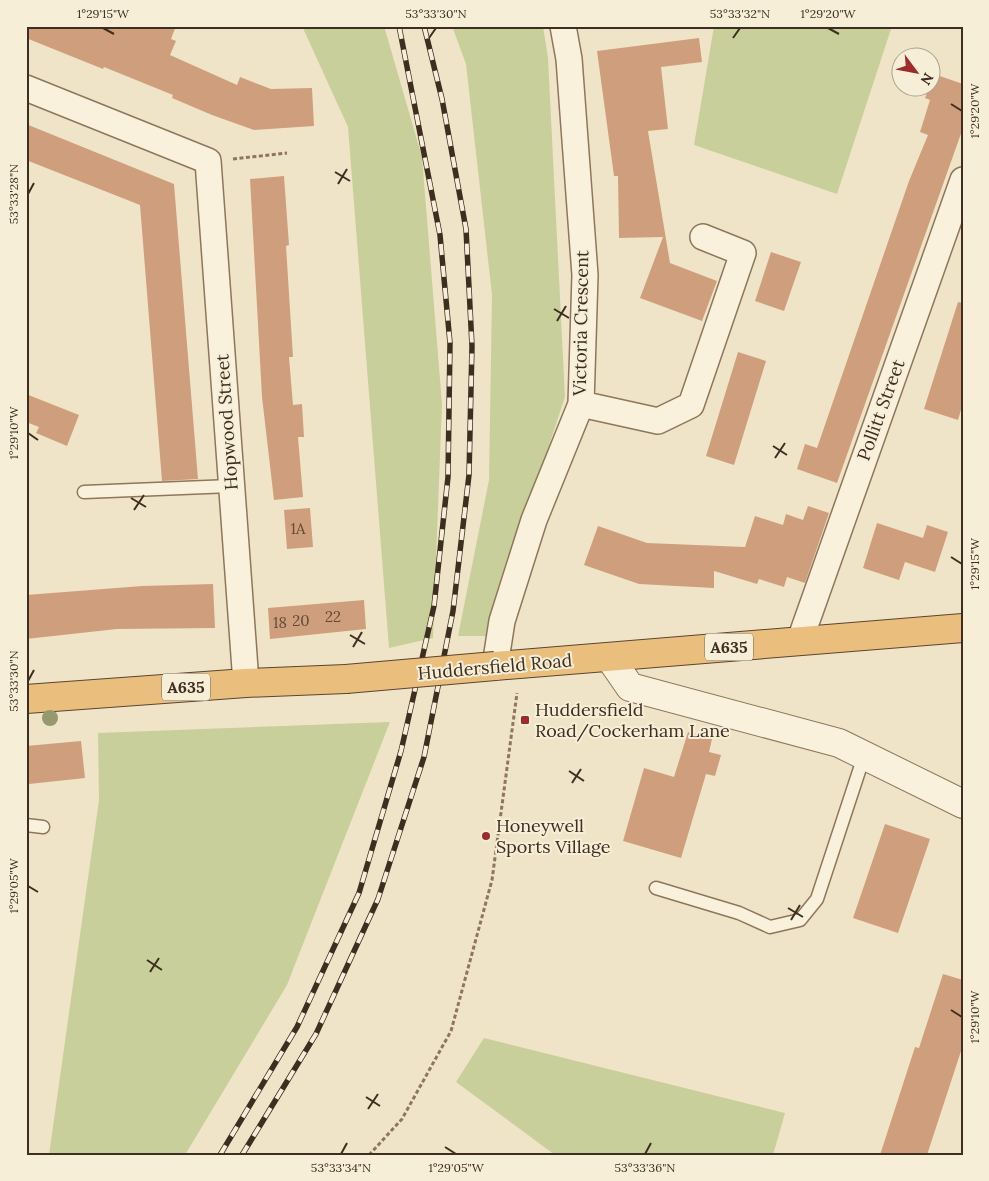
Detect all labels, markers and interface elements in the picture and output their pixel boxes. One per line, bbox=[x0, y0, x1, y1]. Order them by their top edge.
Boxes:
text: 1°29'15"W bbox=[77, 6, 130, 21]
text: 53°33'30"N bbox=[405, 6, 467, 21]
text: 53°33'32"N bbox=[710, 6, 770, 21]
text: 1°29'20"W bbox=[800, 6, 857, 21]
north arrow bbox=[892, 48, 942, 98]
text: N bbox=[916, 70, 938, 88]
text: 1°29'20"W bbox=[967, 82, 982, 139]
text: 53°33'28"N bbox=[6, 164, 21, 224]
street label: Victoria Crescent bbox=[568, 250, 593, 397]
street label: Hopwood Street bbox=[210, 353, 243, 491]
street label: Pollitt Street bbox=[852, 356, 910, 464]
text: 1°29'10"W bbox=[6, 405, 21, 460]
house number: 1A bbox=[290, 519, 306, 538]
text: 1°29'15"W bbox=[967, 537, 982, 590]
house number: 22 bbox=[325, 607, 341, 626]
house number: 20 bbox=[292, 611, 310, 630]
house number: 18 bbox=[273, 613, 287, 632]
road number: A635 bbox=[705, 634, 753, 660]
street label: Huddersfield Road bbox=[417, 648, 573, 685]
text: 53°33'30"N bbox=[6, 650, 21, 712]
road number: A635 bbox=[162, 674, 210, 700]
place label: Huddersfield Road/Cockerham Lane bbox=[535, 698, 730, 742]
marker: Huddersfield Road/Cockerham Lane bbox=[519, 714, 531, 726]
place label: Honeywell Sports Village bbox=[496, 814, 611, 858]
marker: Honeywell Sports Village bbox=[480, 830, 492, 842]
text: 1°29'05"W bbox=[6, 857, 21, 914]
text: 1°29'10"W bbox=[967, 989, 982, 1044]
text: 53°33'34"N bbox=[311, 1160, 371, 1175]
text: 1°29'05"W bbox=[428, 1160, 485, 1175]
text: 53°33'36"N bbox=[615, 1160, 675, 1175]

